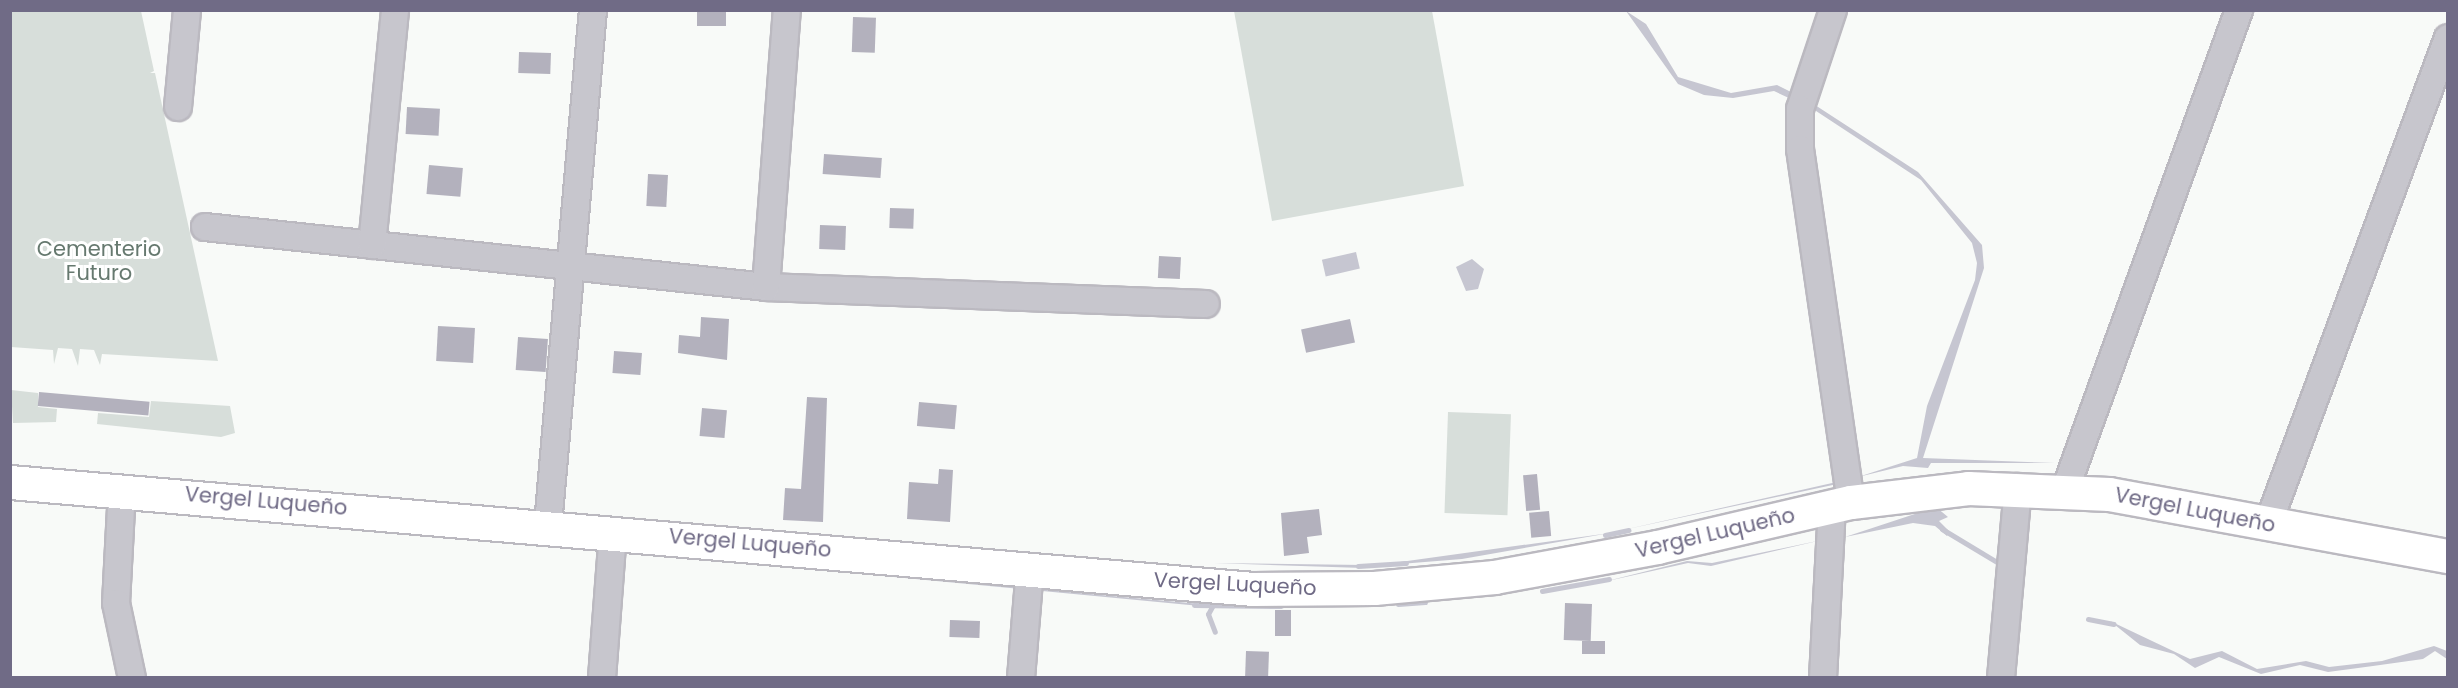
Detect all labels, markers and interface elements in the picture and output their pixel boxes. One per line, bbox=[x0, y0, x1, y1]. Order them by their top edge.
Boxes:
park label: Cementerio Futuro bbox=[37, 236, 161, 286]
street label: Vergel Luqueño bbox=[184, 481, 348, 521]
street label: Vergel Luqueño bbox=[2113, 482, 2277, 538]
street label: Vergel Luqueño bbox=[1633, 502, 1797, 564]
street label: Vergel Luqueño bbox=[668, 523, 832, 563]
street label: Vergel Luqueño bbox=[1153, 567, 1317, 601]

